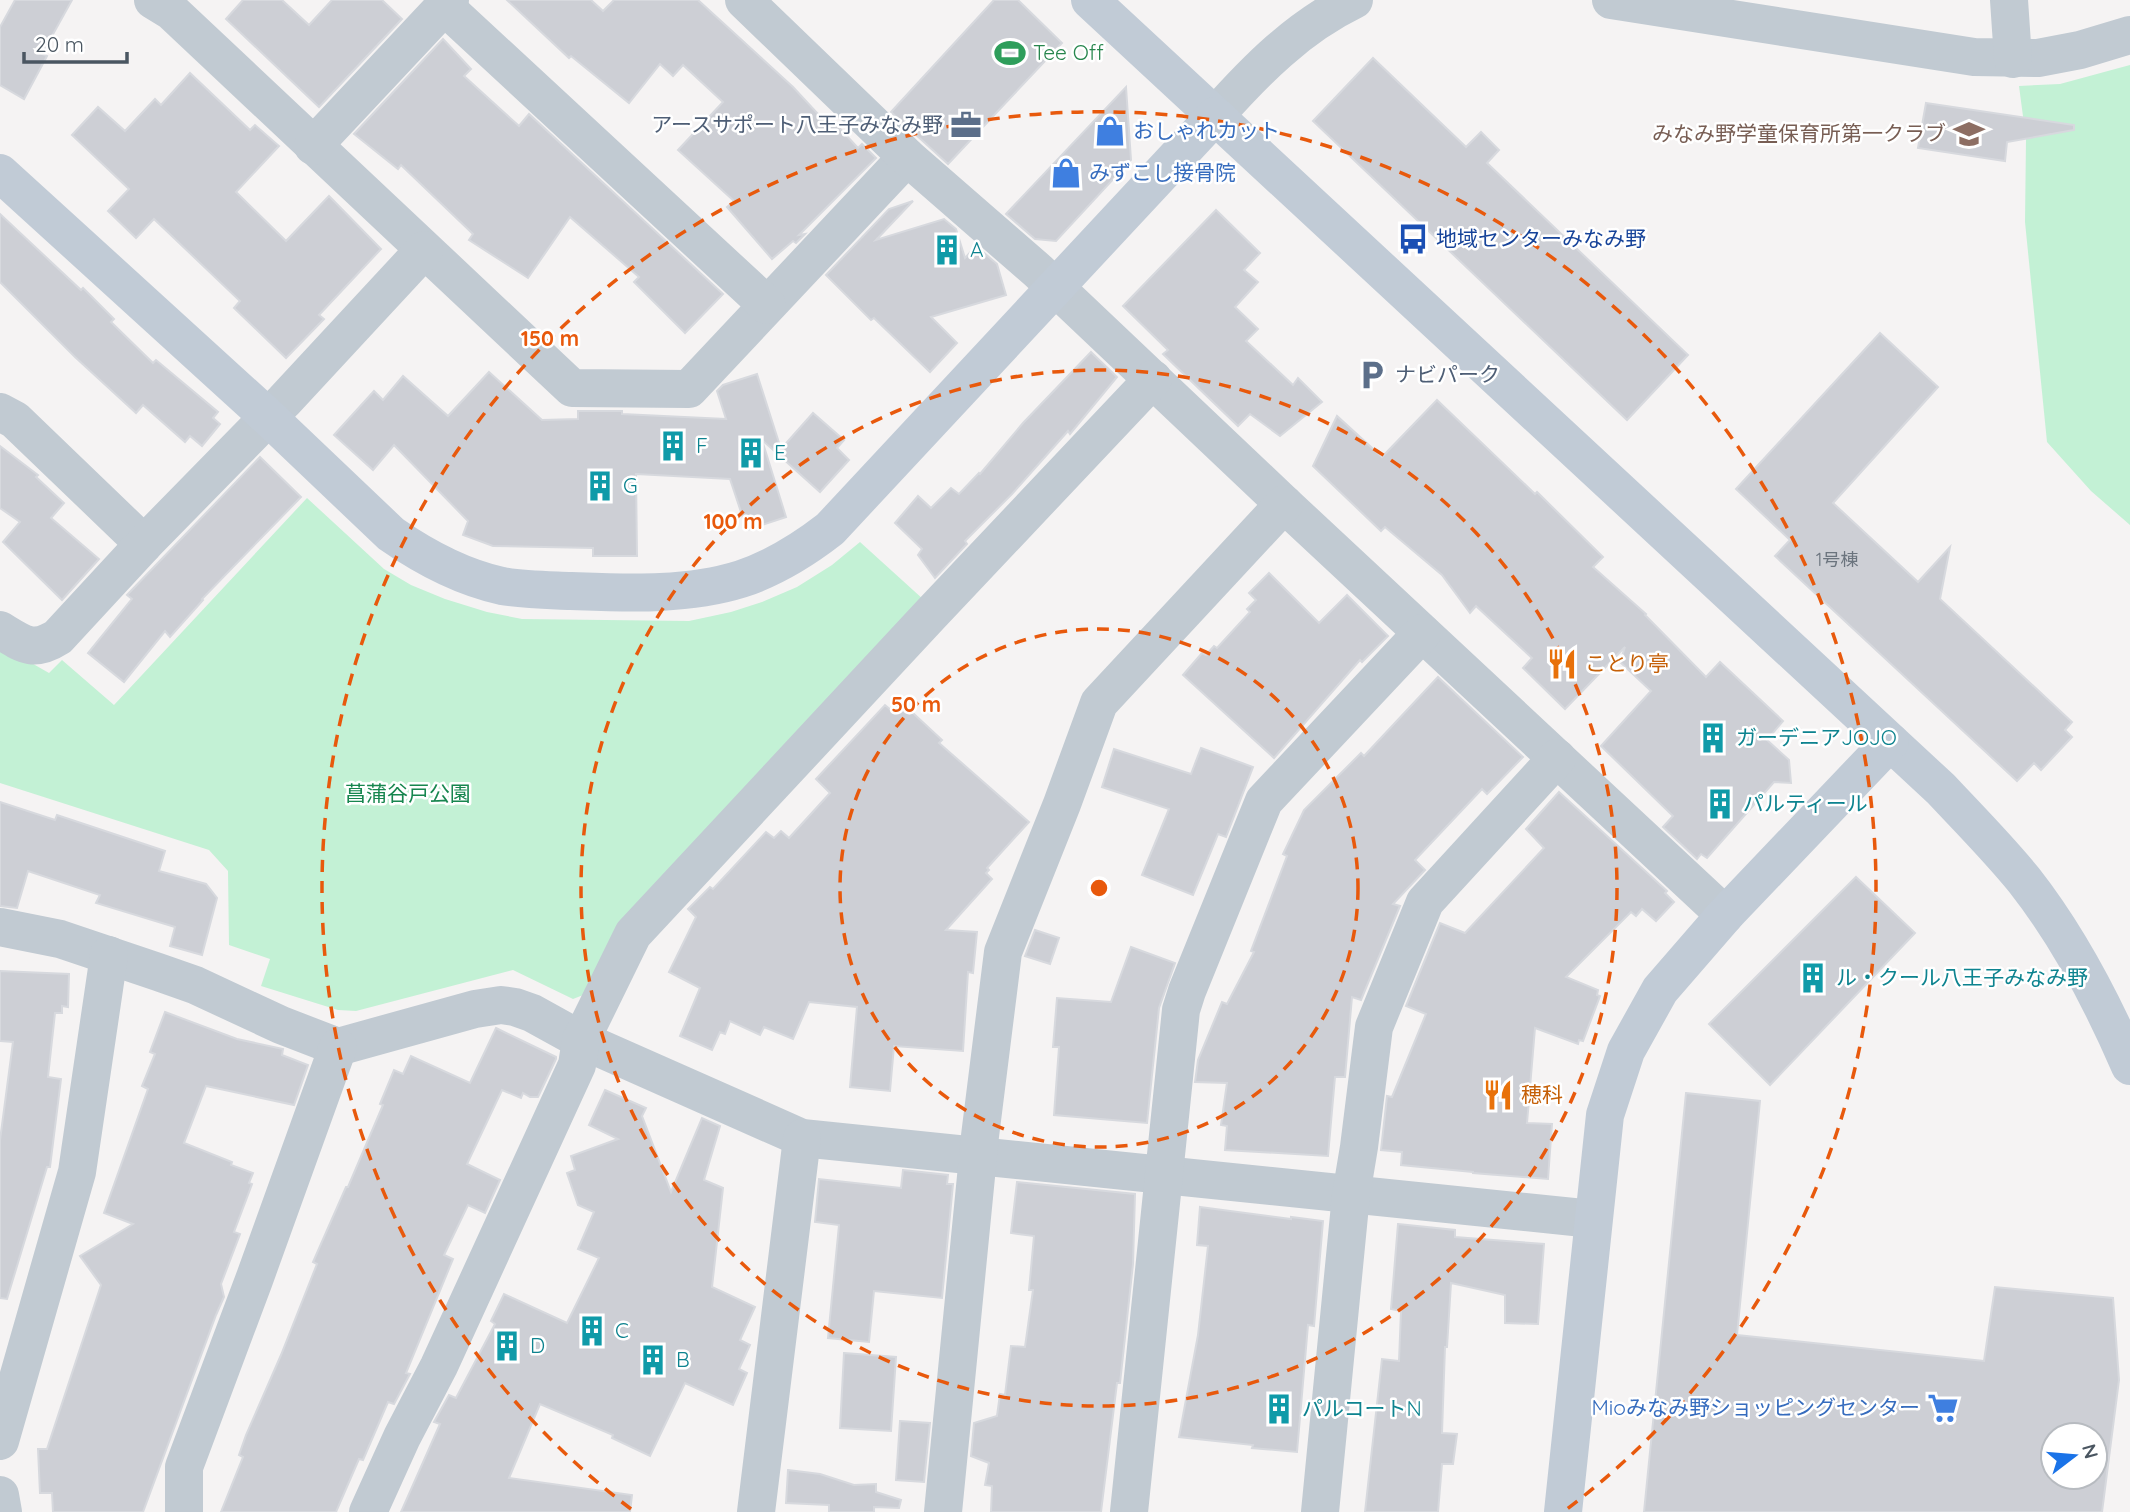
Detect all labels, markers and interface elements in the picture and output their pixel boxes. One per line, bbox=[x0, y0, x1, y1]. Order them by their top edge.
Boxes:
scale bar bbox=[24, 21, 128, 65]
text: 20 m bbox=[35, 31, 84, 57]
sports icon: Tee Off bbox=[993, 36, 1027, 70]
place label: Tee Off bbox=[1033, 39, 1104, 65]
office icon: アースサポート八王子みなみ野 bbox=[949, 108, 983, 142]
place label: アースサポート八王子みなみ野 bbox=[651, 111, 943, 137]
shop icon: おしゃれカット bbox=[1093, 114, 1127, 148]
place label: おしゃれカット bbox=[1133, 117, 1280, 143]
school or university icon: みなみ野学童保育所第一クラブ bbox=[1952, 117, 1986, 151]
place label: みなみ野学童保育所第一クラブ bbox=[1652, 120, 1946, 146]
shop icon: みずこし接骨院 bbox=[1049, 156, 1083, 190]
place label: みずこし接骨院 bbox=[1089, 159, 1236, 185]
bus stop icon: 地域センターみなみ野 bbox=[1396, 222, 1430, 256]
place label: 地域センターみなみ野 bbox=[1436, 225, 1646, 251]
building icon: A bbox=[930, 233, 964, 267]
place label: A bbox=[970, 236, 984, 262]
text: 150 m bbox=[521, 325, 579, 351]
parking icon: ナビパーク bbox=[1355, 358, 1389, 392]
place label: ナビパーク bbox=[1395, 361, 1500, 387]
building icon: F bbox=[656, 429, 690, 463]
place label: F bbox=[696, 432, 708, 458]
building icon: E bbox=[734, 436, 768, 470]
place label: E bbox=[774, 439, 786, 465]
building icon: G bbox=[583, 469, 617, 503]
place label: G bbox=[623, 472, 638, 498]
text: 100 m bbox=[703, 508, 763, 534]
house number: 1号棟 bbox=[1816, 548, 1858, 571]
restaurant icon: ことり亭 bbox=[1545, 647, 1579, 681]
place label: ことり亭 bbox=[1585, 650, 1669, 676]
text: 50 m bbox=[891, 691, 941, 717]
building icon: ガーデニアJOJO bbox=[1696, 721, 1730, 755]
place label: ガーデニアJOJO bbox=[1736, 724, 1897, 750]
park label: 菖蒲谷戸公園 bbox=[345, 780, 471, 806]
building icon: パルティール bbox=[1703, 787, 1737, 821]
place label: パルティール bbox=[1743, 790, 1868, 816]
centre of rings bbox=[1087, 876, 1111, 900]
building icon: ル・クール八王子みなみ野 bbox=[1796, 961, 1830, 995]
place label: ル・クール八王子みなみ野 bbox=[1836, 964, 2088, 990]
restaurant icon: 穂科 bbox=[1481, 1078, 1515, 1112]
place label: 穂科 bbox=[1521, 1081, 1563, 1107]
building icon: C bbox=[575, 1314, 609, 1348]
place label: C bbox=[615, 1317, 629, 1343]
building icon: D bbox=[490, 1329, 524, 1363]
place label: D bbox=[530, 1332, 545, 1358]
building icon: B bbox=[636, 1343, 670, 1377]
place label: B bbox=[676, 1346, 690, 1372]
supermarket icon: Mioみなみ野ショッピングセンター bbox=[1926, 1391, 1960, 1425]
building icon: パルコートN bbox=[1262, 1392, 1296, 1426]
place label: Mioみなみ野ショッピングセンター bbox=[1591, 1394, 1920, 1420]
place label: パルコートN bbox=[1302, 1395, 1422, 1421]
north arrow bbox=[2039, 1421, 2109, 1491]
text: N bbox=[2077, 1441, 2104, 1461]

